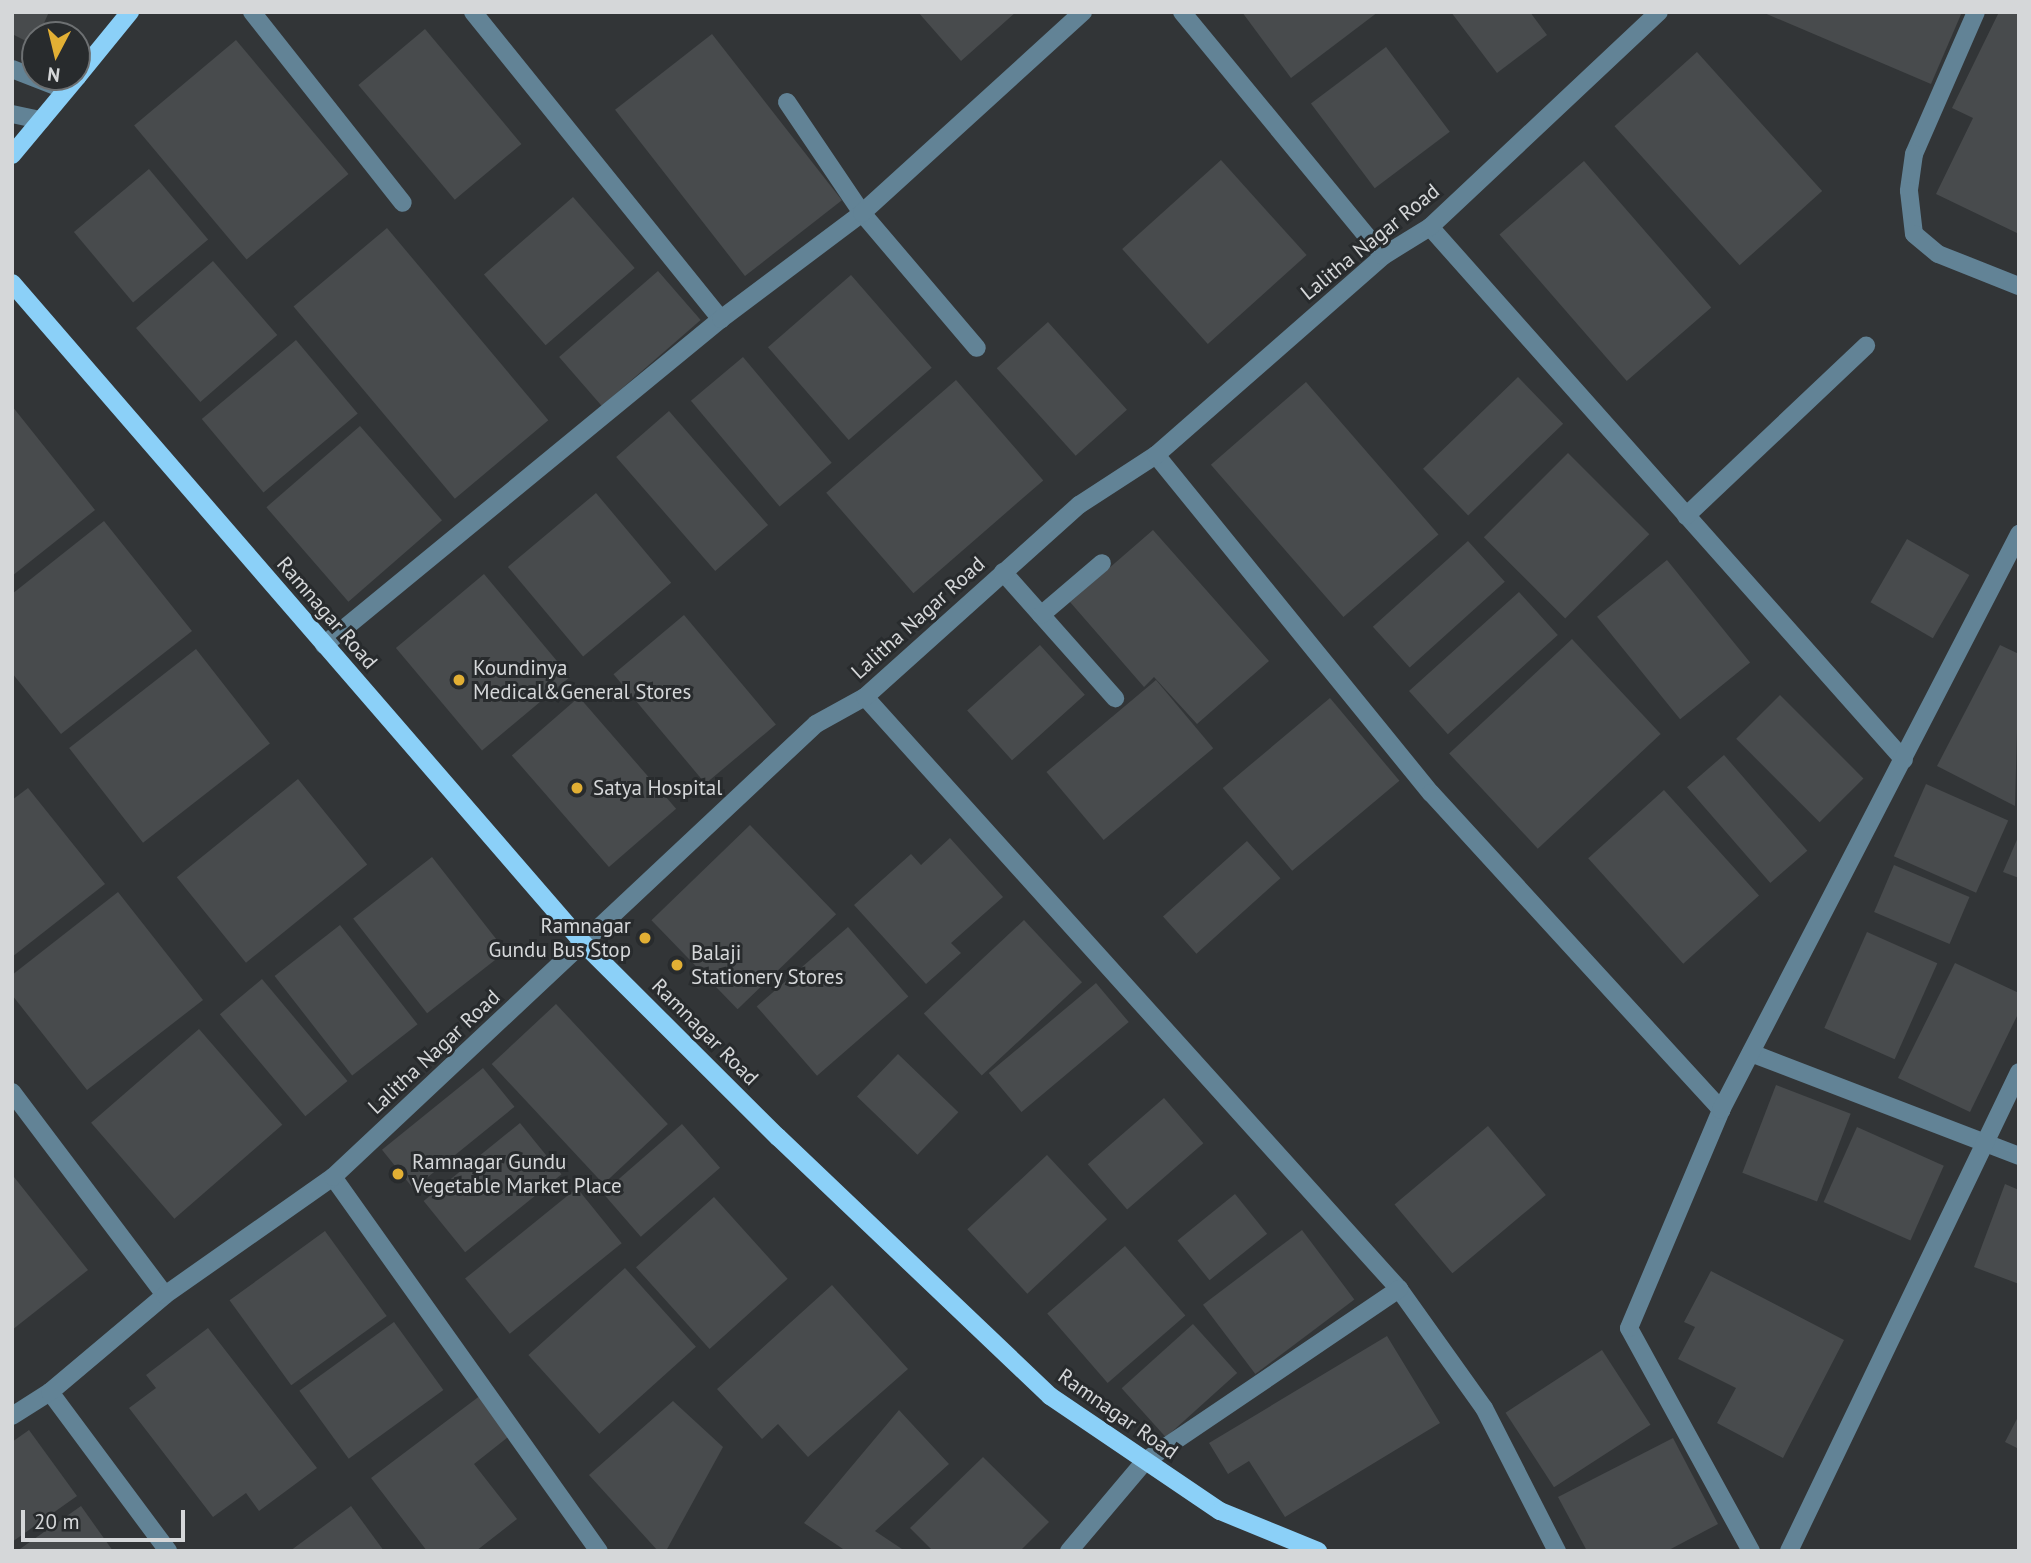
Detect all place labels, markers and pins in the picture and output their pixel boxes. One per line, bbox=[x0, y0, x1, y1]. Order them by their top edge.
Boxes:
place label: Koundinya Medical&General Stores bbox=[473, 655, 691, 705]
marker: Koundinya Medical&General Stores bbox=[451, 672, 467, 688]
place label: Satya Hospital bbox=[593, 775, 722, 801]
marker: Satya Hospital bbox=[567, 778, 587, 798]
place label: Ramnagar Gundu Bus Stop bbox=[488, 913, 631, 963]
marker: Ramnagar Gundu Bus Stop bbox=[637, 930, 653, 946]
place label: Balaji Stationery Stores bbox=[691, 940, 844, 990]
marker: Balaji Stationery Stores bbox=[669, 957, 685, 973]
place label: Ramnagar Gundu Vegetable Market Place bbox=[412, 1149, 622, 1199]
marker: Ramnagar Gundu Vegetable Market Place bbox=[390, 1166, 406, 1182]

